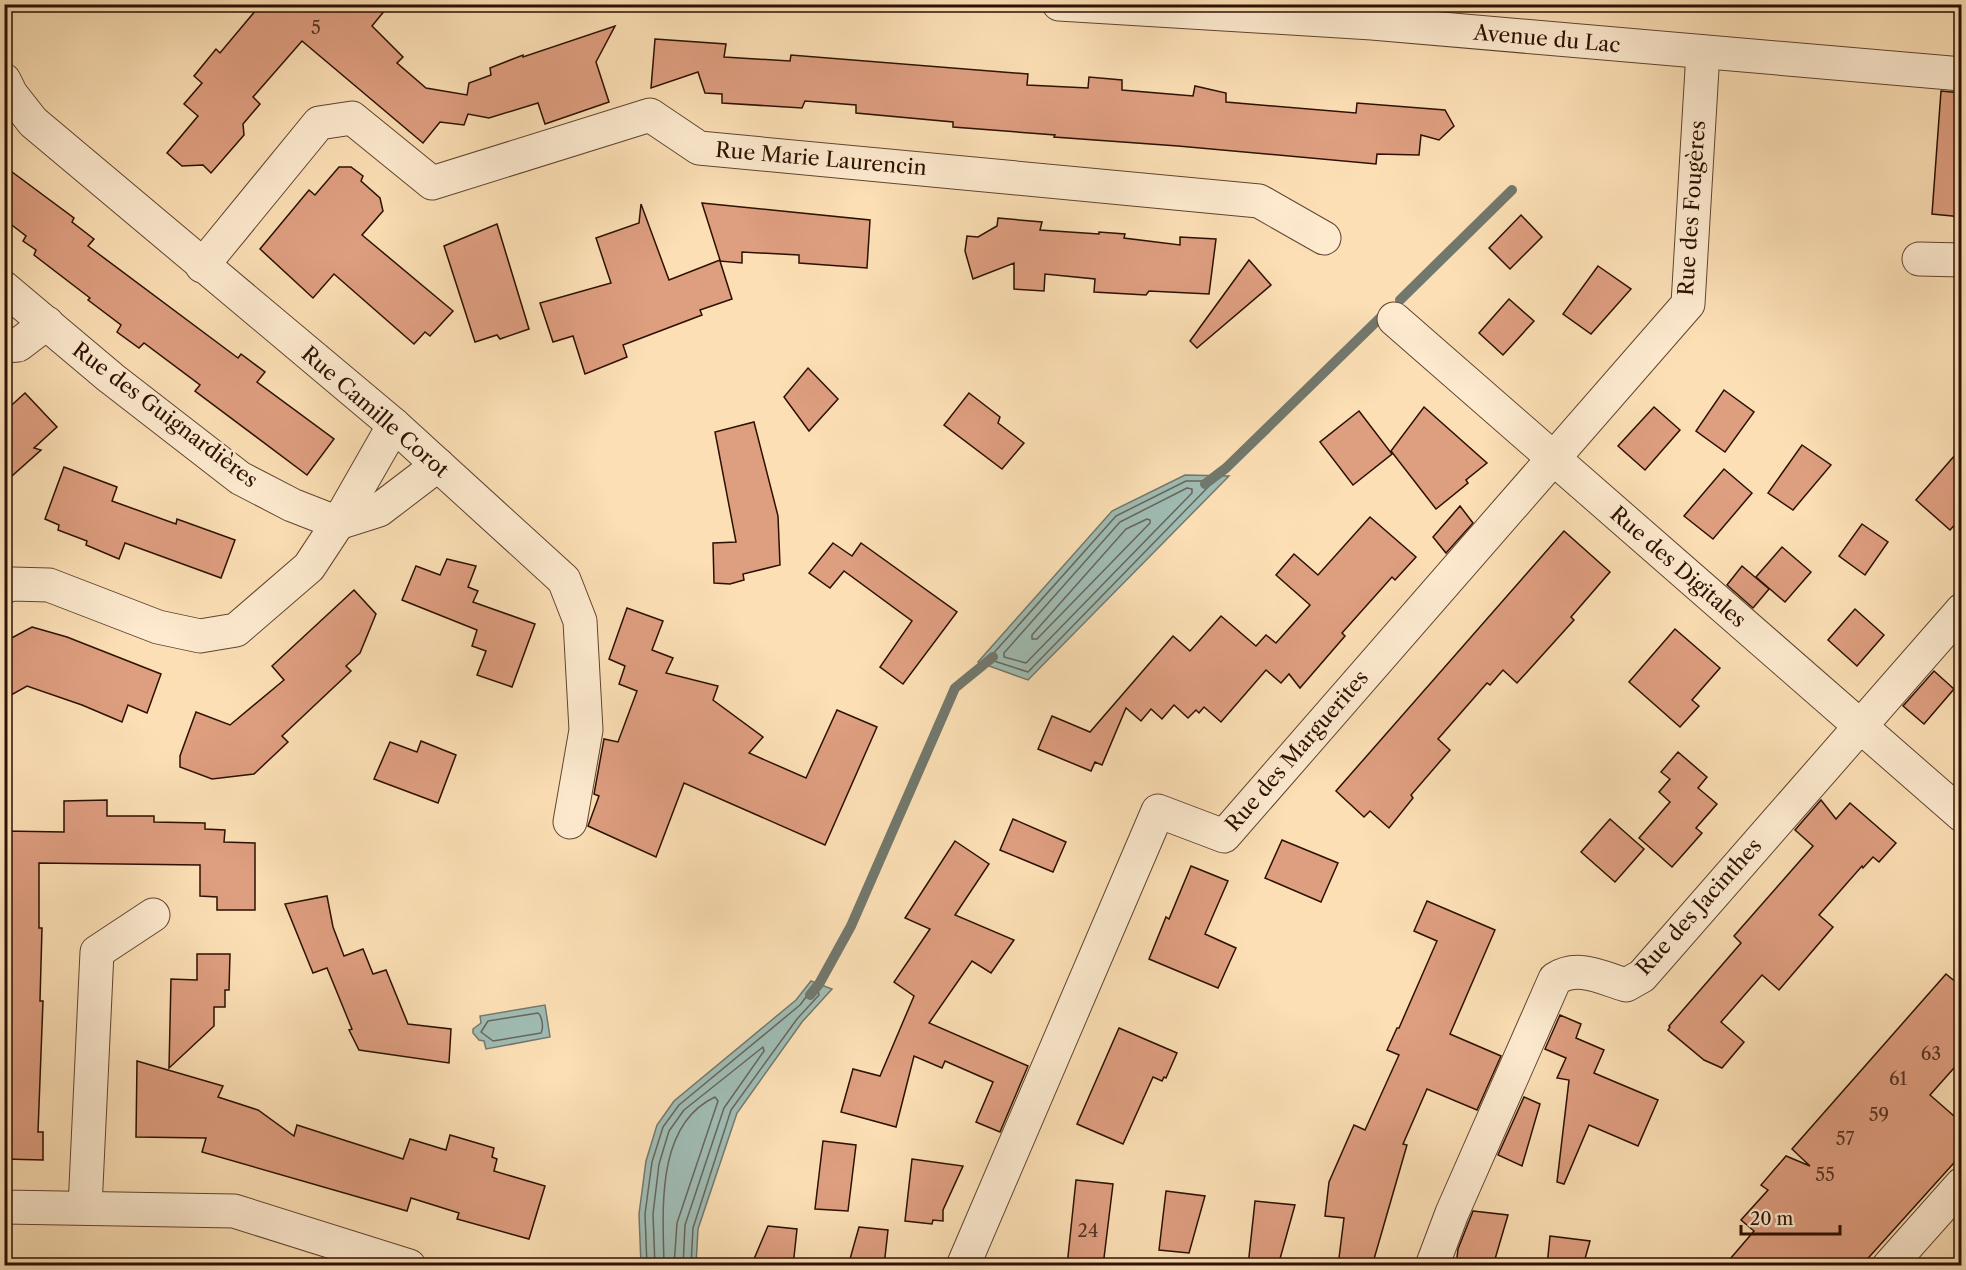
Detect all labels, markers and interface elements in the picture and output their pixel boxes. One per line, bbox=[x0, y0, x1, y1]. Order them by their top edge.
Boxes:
house number: 5 bbox=[311, 17, 321, 39]
street label: Avenue du Lac bbox=[1472, 20, 1622, 57]
street label: Rue des Fougères bbox=[1673, 119, 1710, 296]
street label: Rue Marie Laurencin bbox=[714, 137, 928, 180]
street label: Rue des Guignardières bbox=[68, 337, 263, 492]
street label: Rue Camille Corot bbox=[297, 341, 454, 483]
street label: Rue des Digitales bbox=[1605, 501, 1751, 632]
street label: Rue des Marguerites bbox=[1220, 665, 1373, 836]
street label: Rue des Jacinthes bbox=[1631, 833, 1767, 980]
house number: 63 bbox=[1921, 1043, 1941, 1065]
house number: 61 bbox=[1889, 1068, 1907, 1090]
house number: 59 bbox=[1869, 1104, 1889, 1126]
house number: 57 bbox=[1836, 1128, 1854, 1150]
house number: 55 bbox=[1815, 1164, 1835, 1186]
scale bar bbox=[1741, 1198, 1840, 1236]
text: 20 m bbox=[1750, 1208, 1794, 1230]
house number: 24 bbox=[1078, 1220, 1098, 1242]

